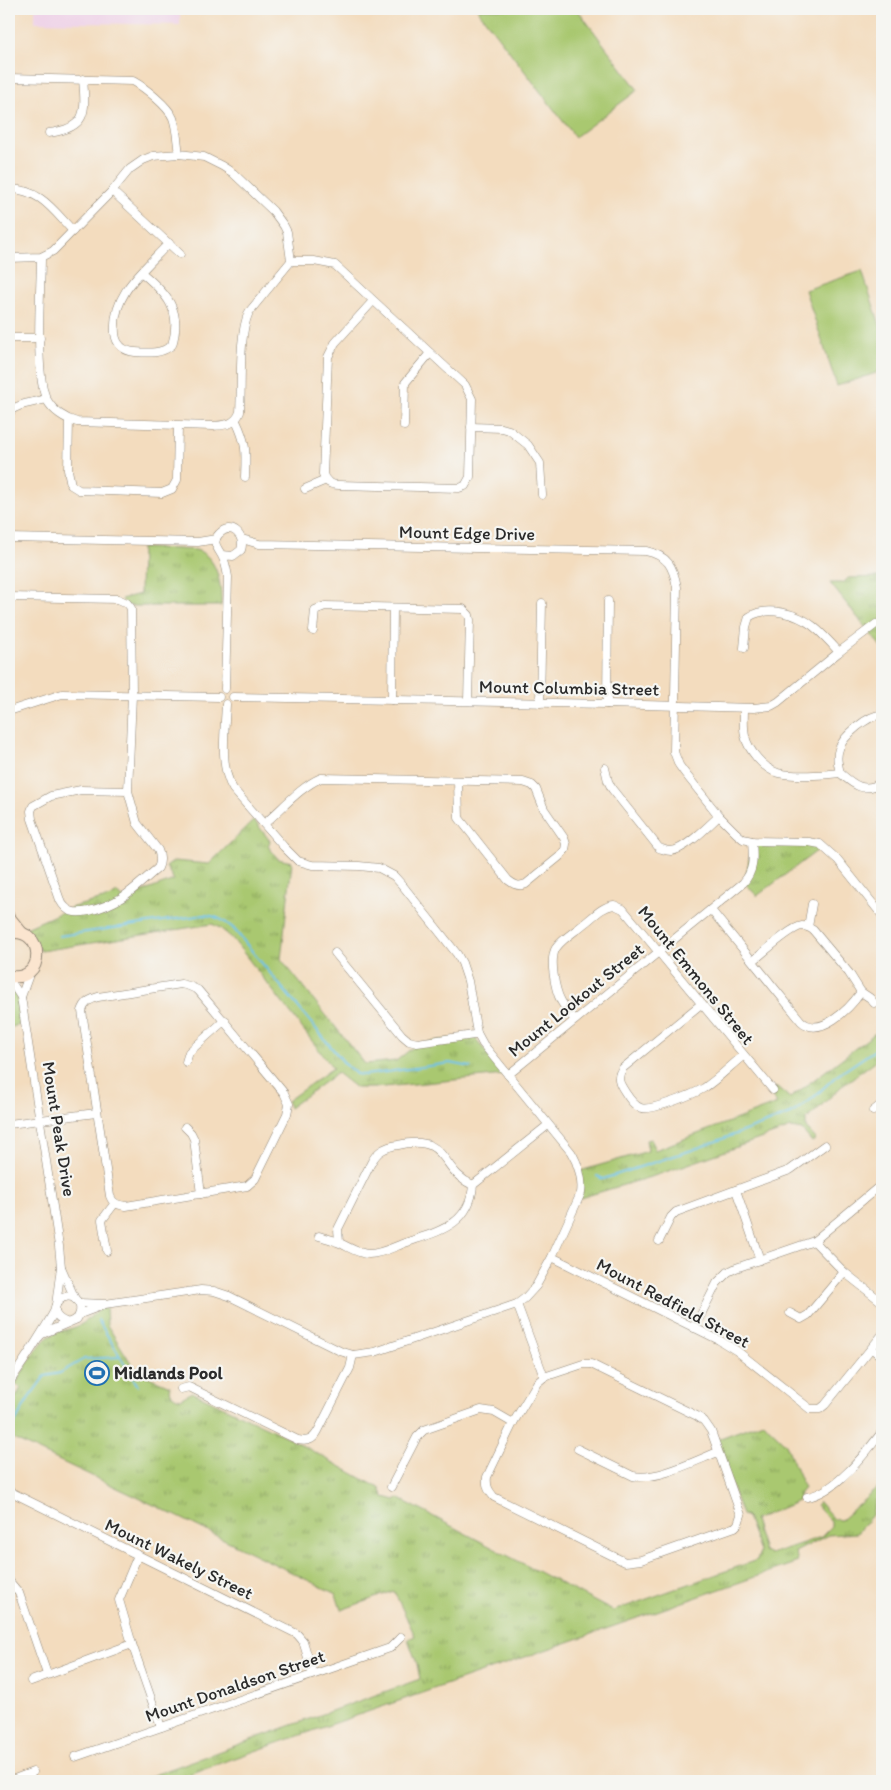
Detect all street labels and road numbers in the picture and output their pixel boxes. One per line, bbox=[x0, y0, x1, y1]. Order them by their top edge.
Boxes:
street label: Mount Edge Drive bbox=[399, 521, 535, 545]
street label: Mount Columbia Street bbox=[479, 675, 660, 701]
street label: Mount Emmons Street bbox=[633, 901, 759, 1049]
street label: Mount Lookout Street bbox=[503, 938, 649, 1062]
street label: Mount Peak Drive bbox=[37, 1060, 81, 1198]
street label: Mount Redfield Street bbox=[593, 1253, 754, 1353]
street label: Mount Wakely Street bbox=[101, 1514, 257, 1605]
street label: Mount Donaldson Street bbox=[142, 1645, 328, 1727]

